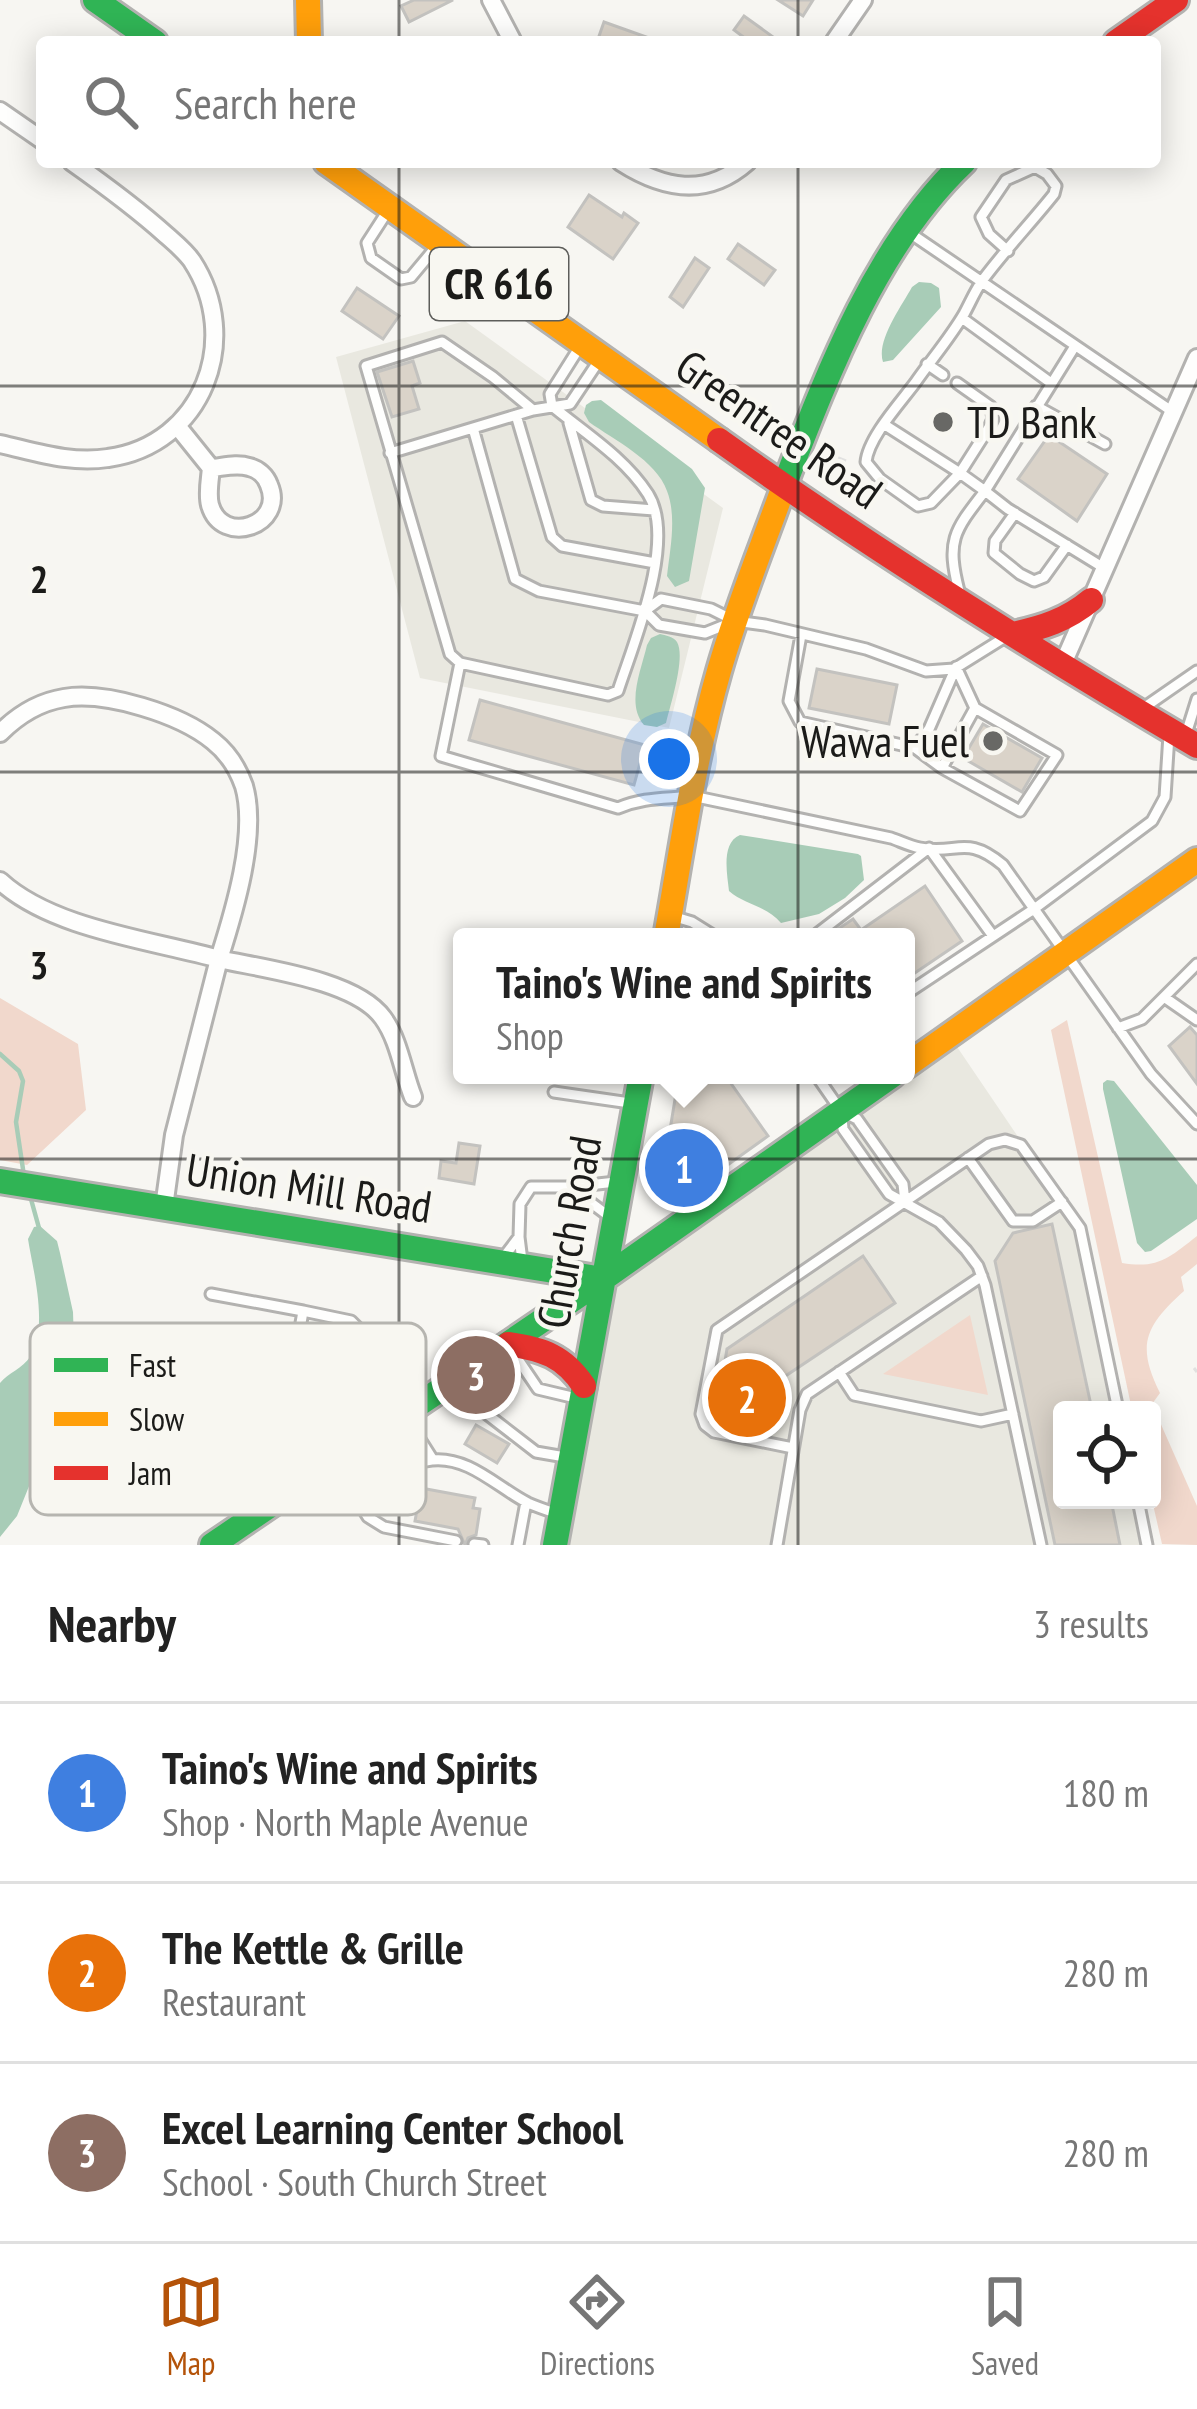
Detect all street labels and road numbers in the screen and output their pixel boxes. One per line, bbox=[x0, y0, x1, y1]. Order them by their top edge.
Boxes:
road number: CR 616 bbox=[430, 248, 568, 320]
street label: Greentree Road bbox=[665, 336, 894, 520]
street label: Church Road bbox=[523, 1131, 613, 1333]
street label: Union Mill Road bbox=[182, 1139, 436, 1235]

